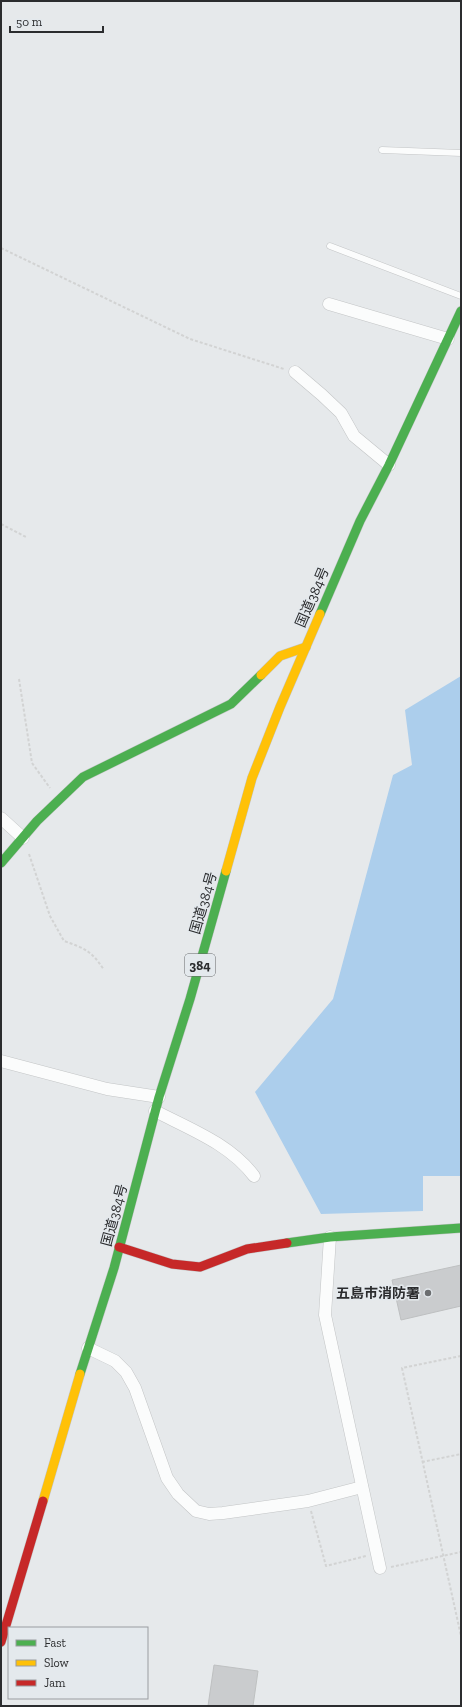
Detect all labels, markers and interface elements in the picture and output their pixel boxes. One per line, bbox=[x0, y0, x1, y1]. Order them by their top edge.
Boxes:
scale bar bbox=[10, 8, 103, 34]
text: 50 m bbox=[16, 15, 43, 29]
street label: 国道384号 bbox=[292, 564, 333, 630]
street label: 国道384号 bbox=[186, 870, 220, 936]
road number: 384 bbox=[185, 954, 215, 976]
street label: 国道384号 bbox=[98, 1182, 131, 1248]
place label: 五島市消防署 bbox=[336, 1285, 420, 1302]
marker: 五島市消防署 bbox=[423, 1288, 433, 1298]
legend bbox=[8, 1627, 148, 1699]
text: Fast bbox=[44, 1636, 67, 1650]
text: Slow bbox=[44, 1656, 70, 1670]
text: Jam bbox=[44, 1676, 66, 1690]

